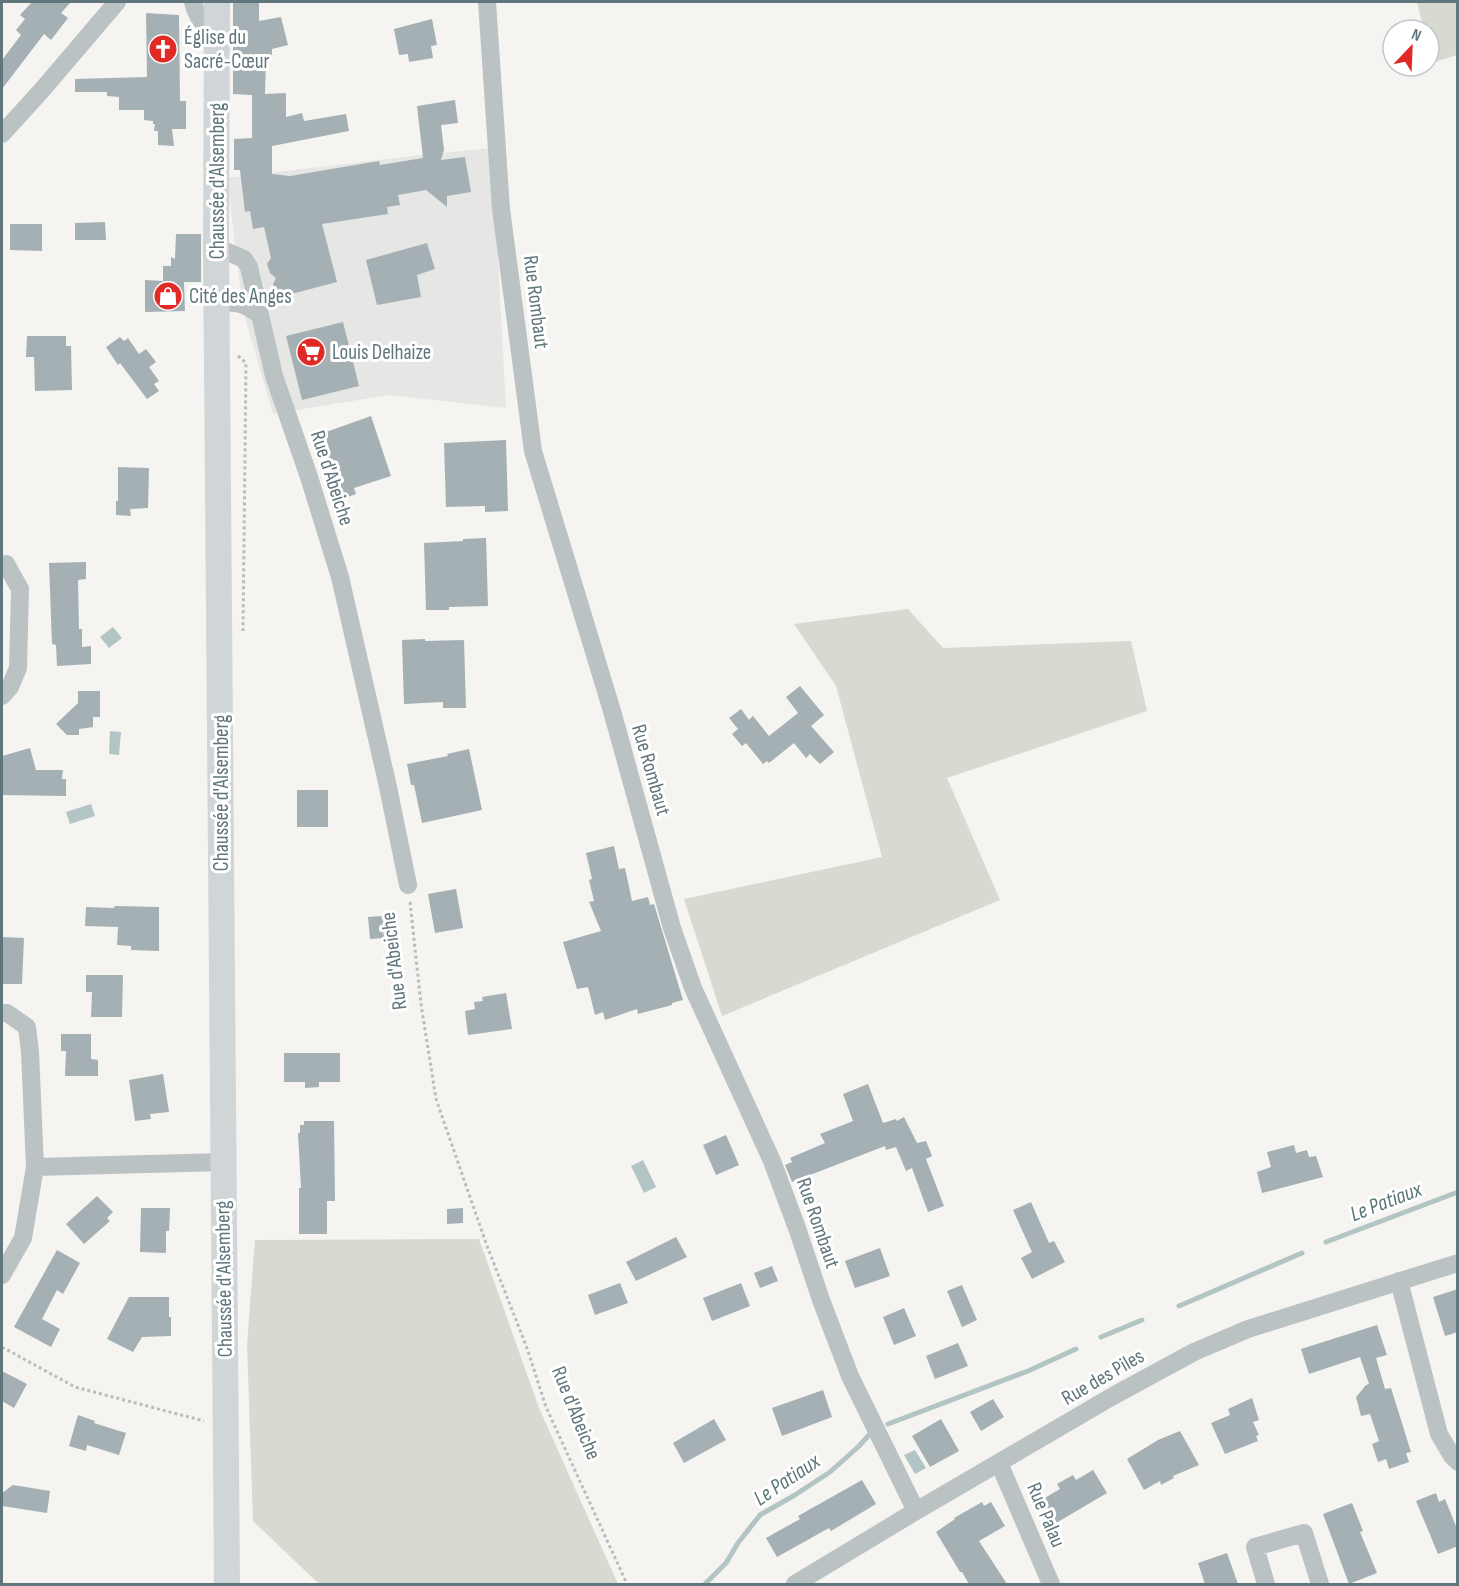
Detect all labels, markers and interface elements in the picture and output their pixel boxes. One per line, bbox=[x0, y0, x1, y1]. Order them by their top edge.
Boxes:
north arrow bbox=[1381, 18, 1441, 78]
place label: Église du Sacré-Cœur bbox=[184, 25, 270, 74]
text: N bbox=[1409, 25, 1424, 46]
church icon: Église du Sacré-Cœur bbox=[147, 33, 179, 65]
street label: Chaussée d'Alsemberg bbox=[205, 103, 230, 259]
street label: Rue Rombaut bbox=[518, 254, 554, 350]
shop icon: Cité des Anges bbox=[152, 280, 184, 312]
place label: Cité des Anges bbox=[189, 284, 292, 309]
supermarket icon: Louis Delhaize bbox=[295, 336, 327, 368]
place label: Louis Delhaize bbox=[332, 340, 431, 365]
street label: Rue d'Abeiche bbox=[305, 427, 359, 529]
street label: Chaussée d'Alsemberg bbox=[209, 715, 234, 871]
street label: Rue Rombaut bbox=[626, 721, 676, 819]
street label: Rue d'Abeiche bbox=[376, 911, 412, 1011]
street label: Rue Rombaut bbox=[791, 1175, 845, 1271]
water label: Le Patiaux bbox=[1346, 1176, 1426, 1228]
street label: Chaussée d'Alsemberg bbox=[210, 1200, 238, 1358]
street label: Rue des Piles bbox=[1057, 1343, 1149, 1411]
street label: Rue d'Abeiche bbox=[546, 1363, 606, 1463]
water label: Le Patiaux bbox=[749, 1448, 826, 1512]
street label: Rue Palau bbox=[1021, 1479, 1071, 1551]

